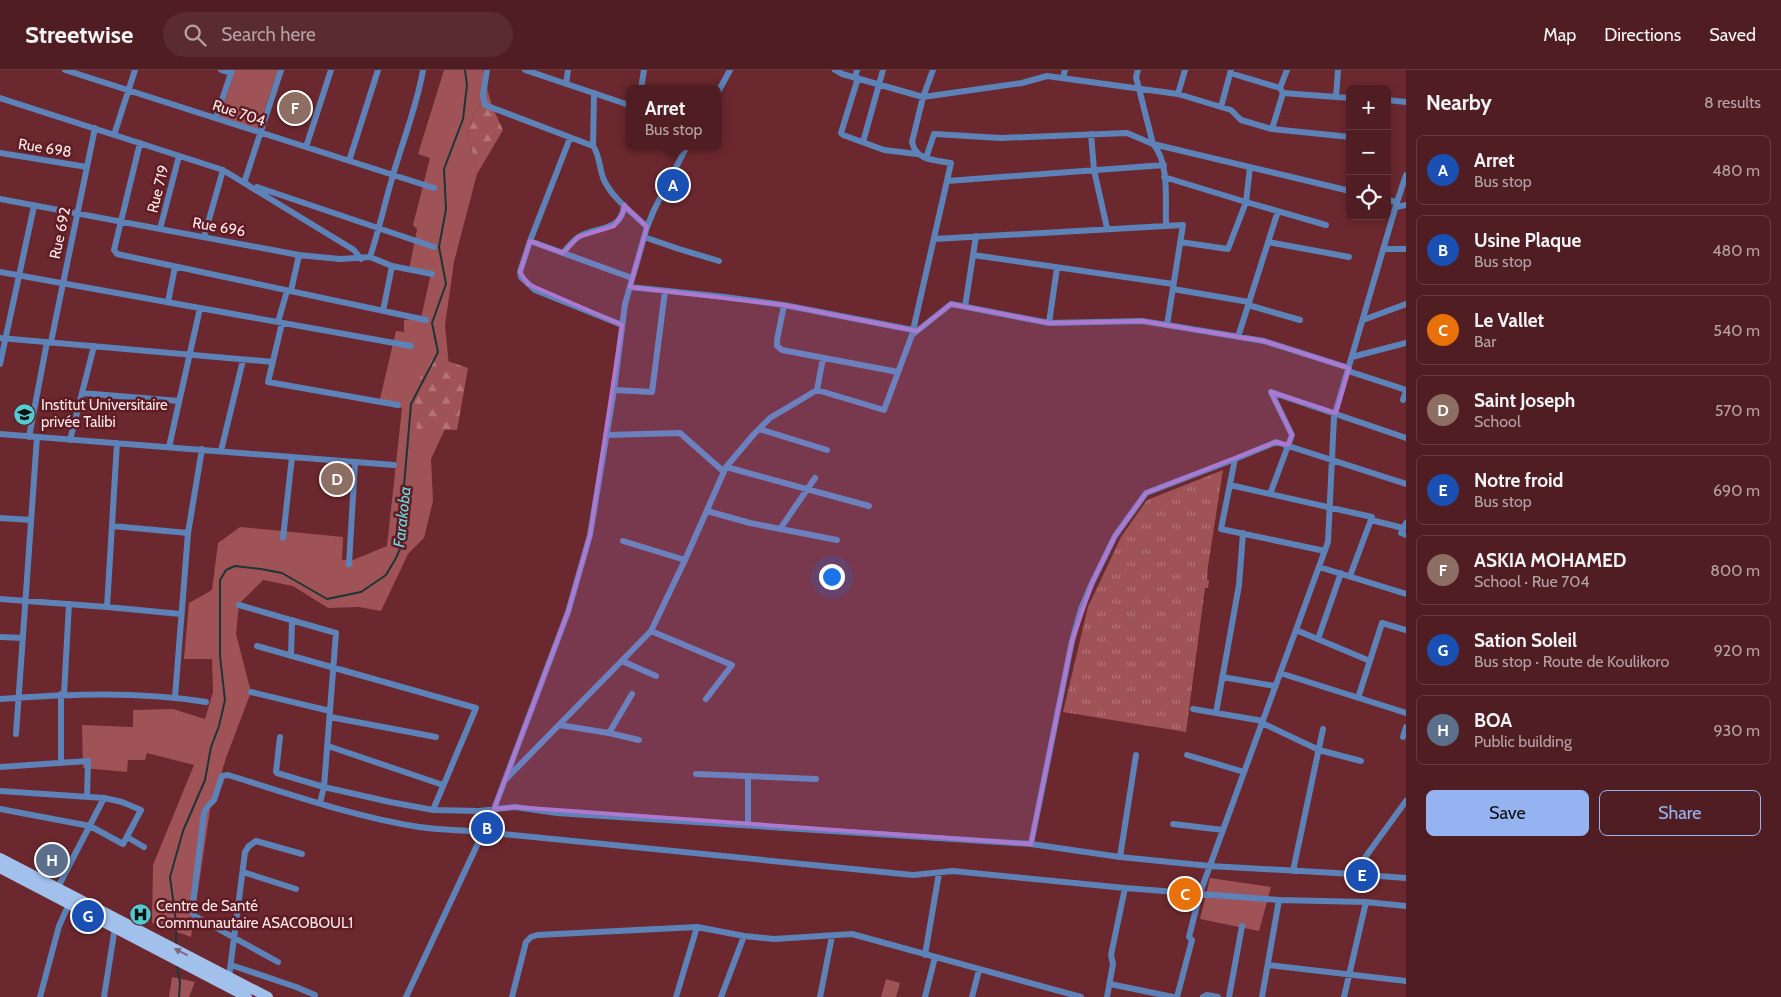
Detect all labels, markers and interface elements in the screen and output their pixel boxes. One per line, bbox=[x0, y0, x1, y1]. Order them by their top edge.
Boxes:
search box bbox=[163, 12, 513, 57]
text: Streetwise bbox=[25, 20, 133, 49]
icon: search bbox=[181, 21, 209, 49]
text: Search here bbox=[221, 23, 316, 46]
text: Map bbox=[1543, 24, 1576, 46]
text: Directions bbox=[1604, 24, 1681, 46]
text: Saved bbox=[1709, 24, 1756, 46]
popup bbox=[626, 85, 721, 150]
map controls bbox=[1346, 85, 1391, 220]
button: + bbox=[1346, 85, 1391, 130]
pin: F bbox=[279, 89, 311, 127]
text: Nearby bbox=[1426, 90, 1492, 115]
text: 8 results bbox=[1704, 93, 1761, 112]
street label: Rue 704 bbox=[210, 96, 268, 130]
text: Arret bbox=[645, 97, 685, 120]
text: Bus stop bbox=[645, 120, 702, 139]
button: − bbox=[1346, 130, 1391, 175]
street label: Rue 698 bbox=[17, 135, 73, 161]
text: Arret bbox=[1474, 149, 1515, 172]
text: A bbox=[1438, 161, 1448, 180]
text: 480 m bbox=[1712, 161, 1760, 180]
street label: Rue 719 bbox=[143, 163, 173, 215]
pin: A bbox=[657, 166, 689, 204]
text: Bus stop bbox=[1474, 172, 1532, 191]
button: locate bbox=[1346, 175, 1391, 220]
street label: Rue 692 bbox=[46, 205, 74, 261]
street label: Rue 696 bbox=[191, 214, 247, 240]
text: Usine Plaque bbox=[1474, 229, 1581, 252]
text: B bbox=[1438, 241, 1448, 260]
text: 480 m bbox=[1712, 241, 1760, 260]
text: Bus stop bbox=[1474, 252, 1532, 271]
text: Le Vallet bbox=[1474, 309, 1544, 332]
text: C bbox=[1438, 321, 1448, 340]
text: 540 m bbox=[1713, 321, 1760, 340]
text: Bar bbox=[1474, 332, 1496, 351]
text: Saint Joseph bbox=[1474, 389, 1575, 412]
place label: Institut Universitaire privée Talibi bbox=[41, 396, 168, 431]
text: D bbox=[1437, 401, 1449, 420]
text: 570 m bbox=[1715, 401, 1760, 420]
school or university icon: Institut Universitaire privée Talibi bbox=[13, 402, 37, 426]
text: School bbox=[1474, 412, 1521, 431]
pin: D bbox=[321, 460, 353, 498]
text: Notre froid bbox=[1474, 469, 1563, 492]
text: E bbox=[1438, 481, 1448, 500]
text: 690 m bbox=[1713, 481, 1760, 500]
water label: Farakoba bbox=[389, 486, 415, 548]
text: Bus stop bbox=[1474, 492, 1532, 511]
text: ASKIA MOHAMED bbox=[1474, 549, 1626, 572]
text: F bbox=[1439, 561, 1447, 580]
text: 800 m bbox=[1710, 561, 1760, 580]
your location bbox=[819, 564, 845, 590]
text: School · Rue 704 bbox=[1474, 572, 1590, 591]
text: Sation Soleil bbox=[1474, 629, 1577, 652]
text: G bbox=[1438, 641, 1448, 660]
text: 920 m bbox=[1714, 641, 1760, 660]
text: Bus stop · Route de Koulikoro bbox=[1474, 652, 1669, 671]
text: BOA bbox=[1474, 709, 1512, 732]
text: H bbox=[1437, 721, 1449, 740]
text: 930 m bbox=[1713, 721, 1760, 740]
text: Public building bbox=[1474, 732, 1572, 751]
button: Save bbox=[1426, 790, 1589, 836]
button: Share bbox=[1599, 790, 1761, 836]
pin: B bbox=[471, 809, 503, 847]
pin: H bbox=[36, 841, 68, 879]
pin: E bbox=[1346, 856, 1378, 894]
pin: C bbox=[1169, 875, 1201, 913]
pin: G bbox=[72, 897, 104, 935]
place label: Centre de Santé Communautaire ASACOBOUL1 bbox=[156, 897, 353, 932]
hospital icon: Centre de Santé Communautaire ASACOBOUL1 bbox=[128, 903, 152, 927]
one-way arrow bbox=[174, 948, 188, 956]

